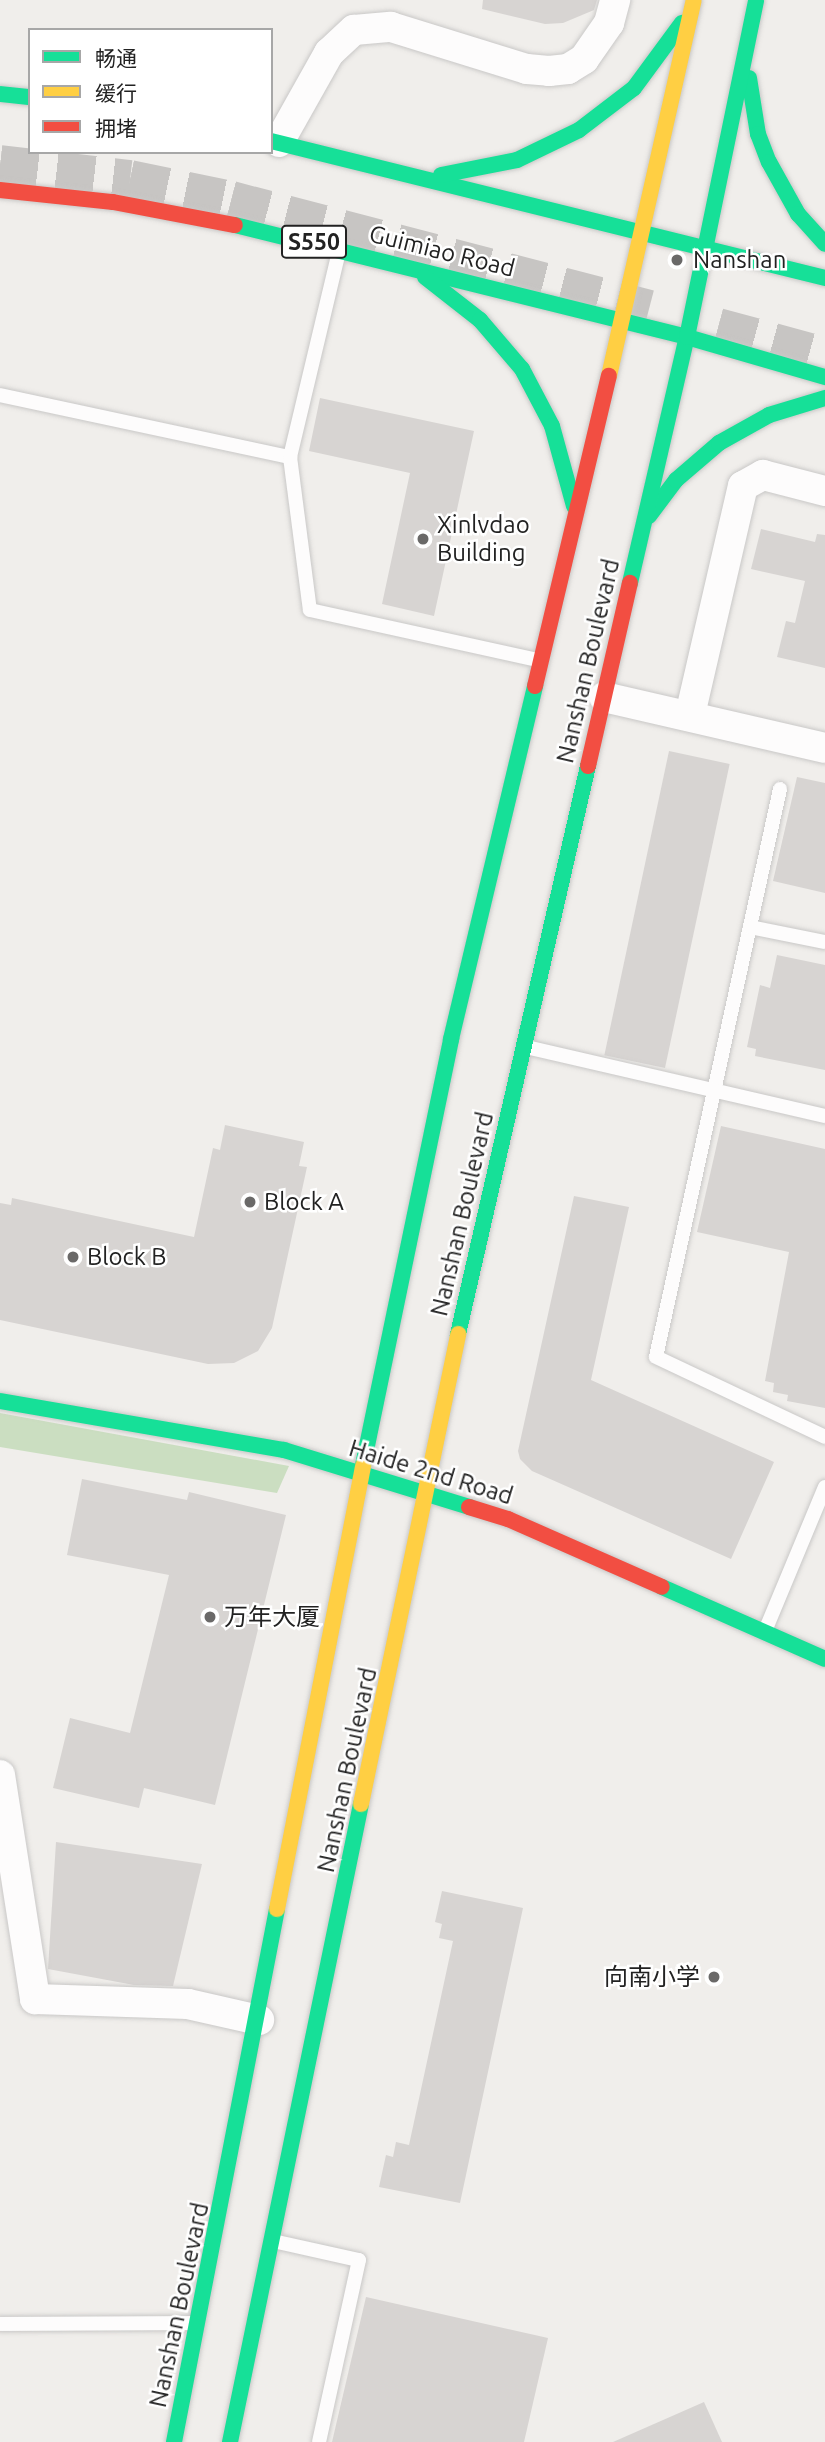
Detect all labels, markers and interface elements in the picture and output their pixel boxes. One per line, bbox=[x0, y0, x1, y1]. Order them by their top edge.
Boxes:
legend bbox=[28, 28, 273, 154]
text: 畅通 bbox=[95, 46, 137, 70]
text: 缓行 bbox=[95, 81, 137, 105]
text: 拥堵 bbox=[95, 116, 137, 140]
street label: Guimiao Road bbox=[366, 219, 518, 283]
road number: S550 bbox=[281, 222, 347, 262]
place label: Nanshan bbox=[693, 246, 786, 274]
marker: Nanshan bbox=[667, 250, 687, 270]
place label: Xinlvdao Building bbox=[437, 511, 530, 567]
marker: Xinlvdao Building bbox=[415, 531, 431, 547]
street label: Nanshan Boulevard bbox=[551, 556, 625, 766]
street label: Nanshan Boulevard bbox=[425, 1109, 499, 1319]
place label: Block A bbox=[264, 1188, 344, 1216]
marker: Block A bbox=[242, 1194, 258, 1210]
place label: Block B bbox=[87, 1243, 167, 1271]
marker: Block B bbox=[65, 1249, 81, 1265]
street label: Haide 2nd Road bbox=[346, 1433, 516, 1511]
place label: 万年大厦 bbox=[224, 1603, 320, 1631]
marker: 万年大厦 bbox=[202, 1609, 218, 1625]
street label: Nanshan Boulevard bbox=[311, 1665, 383, 1875]
place label: 向南小学 bbox=[604, 1963, 700, 1991]
marker: 向南小学 bbox=[706, 1969, 722, 1985]
street label: Nanshan Boulevard bbox=[143, 2200, 215, 2410]

